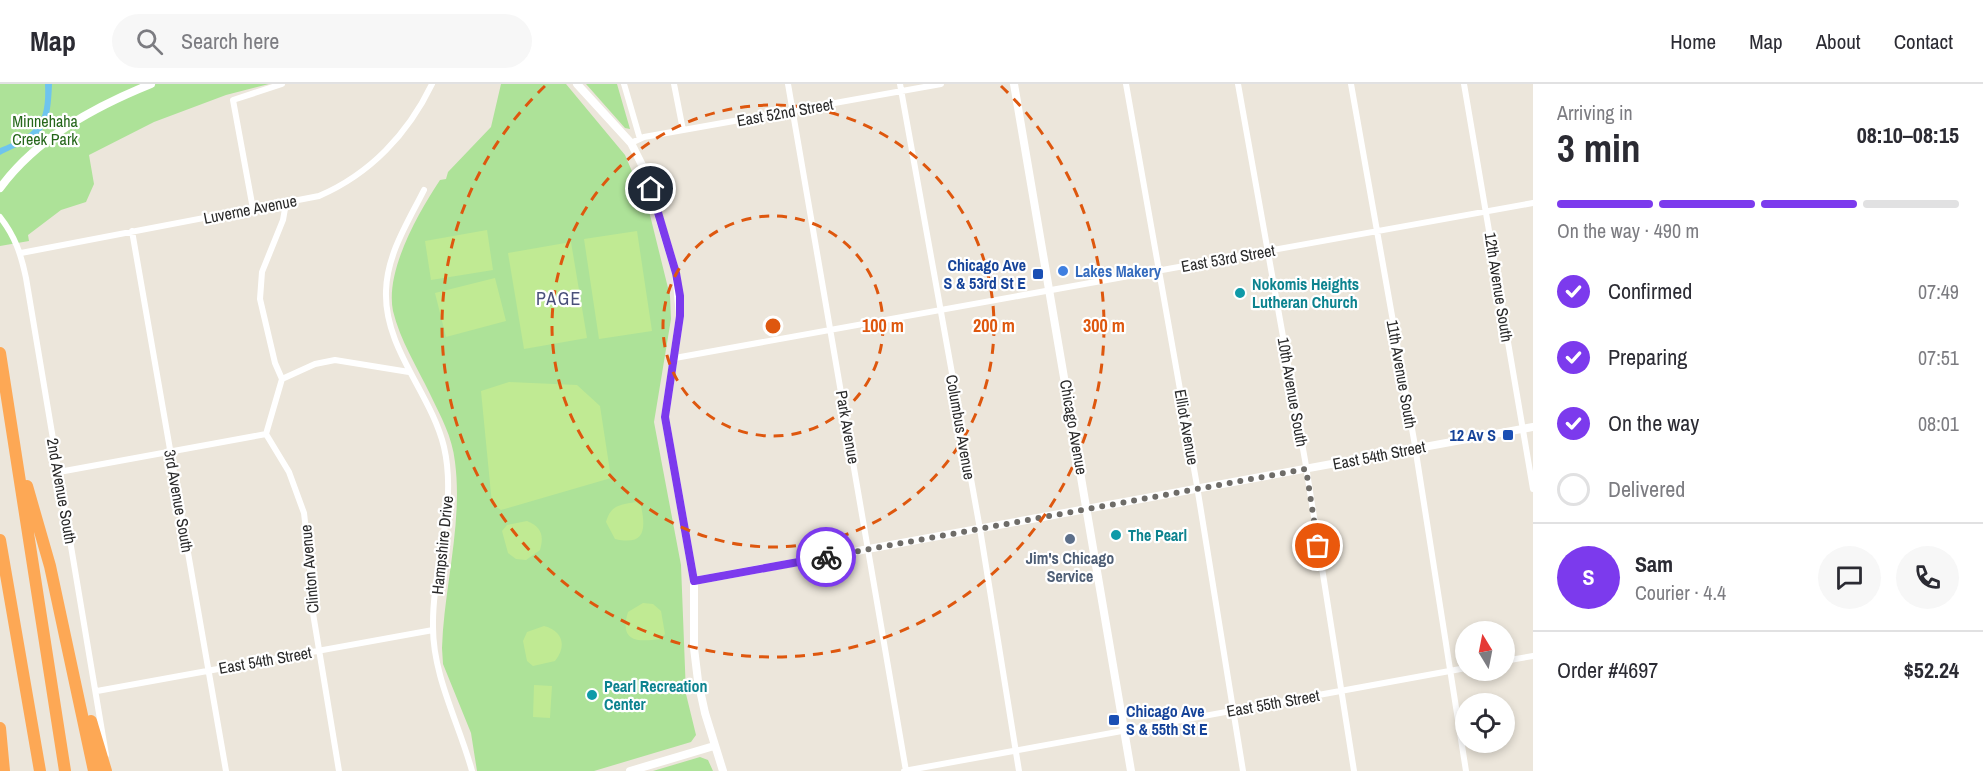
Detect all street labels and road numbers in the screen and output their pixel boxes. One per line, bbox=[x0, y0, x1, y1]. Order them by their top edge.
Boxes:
street label: East 52nd Street bbox=[735, 93, 835, 131]
street label: Luverne Avenue bbox=[201, 189, 299, 229]
street label: 12th Avenue South bbox=[1479, 231, 1519, 343]
street label: East 53rd Street bbox=[1179, 239, 1277, 277]
street label: 11th Avenue South bbox=[1382, 318, 1422, 430]
street label: 10th Avenue South bbox=[1273, 336, 1313, 448]
street label: Columbus Avenue bbox=[941, 373, 981, 481]
street label: Chicago Avenue bbox=[1055, 378, 1093, 476]
street label: Elliot Avenue bbox=[1170, 387, 1204, 467]
street label: Park Avenue bbox=[831, 389, 865, 465]
street label: East 54th Street bbox=[1331, 435, 1428, 475]
street label: 2nd Avenue South bbox=[42, 436, 82, 546]
street label: 3rd Avenue South bbox=[159, 448, 199, 554]
street label: Hampshire Drive bbox=[426, 495, 458, 595]
street label: Clinton Avenue bbox=[294, 524, 324, 614]
street label: East 54th Street bbox=[217, 641, 314, 679]
street label: East 55th Street bbox=[1225, 684, 1322, 722]

